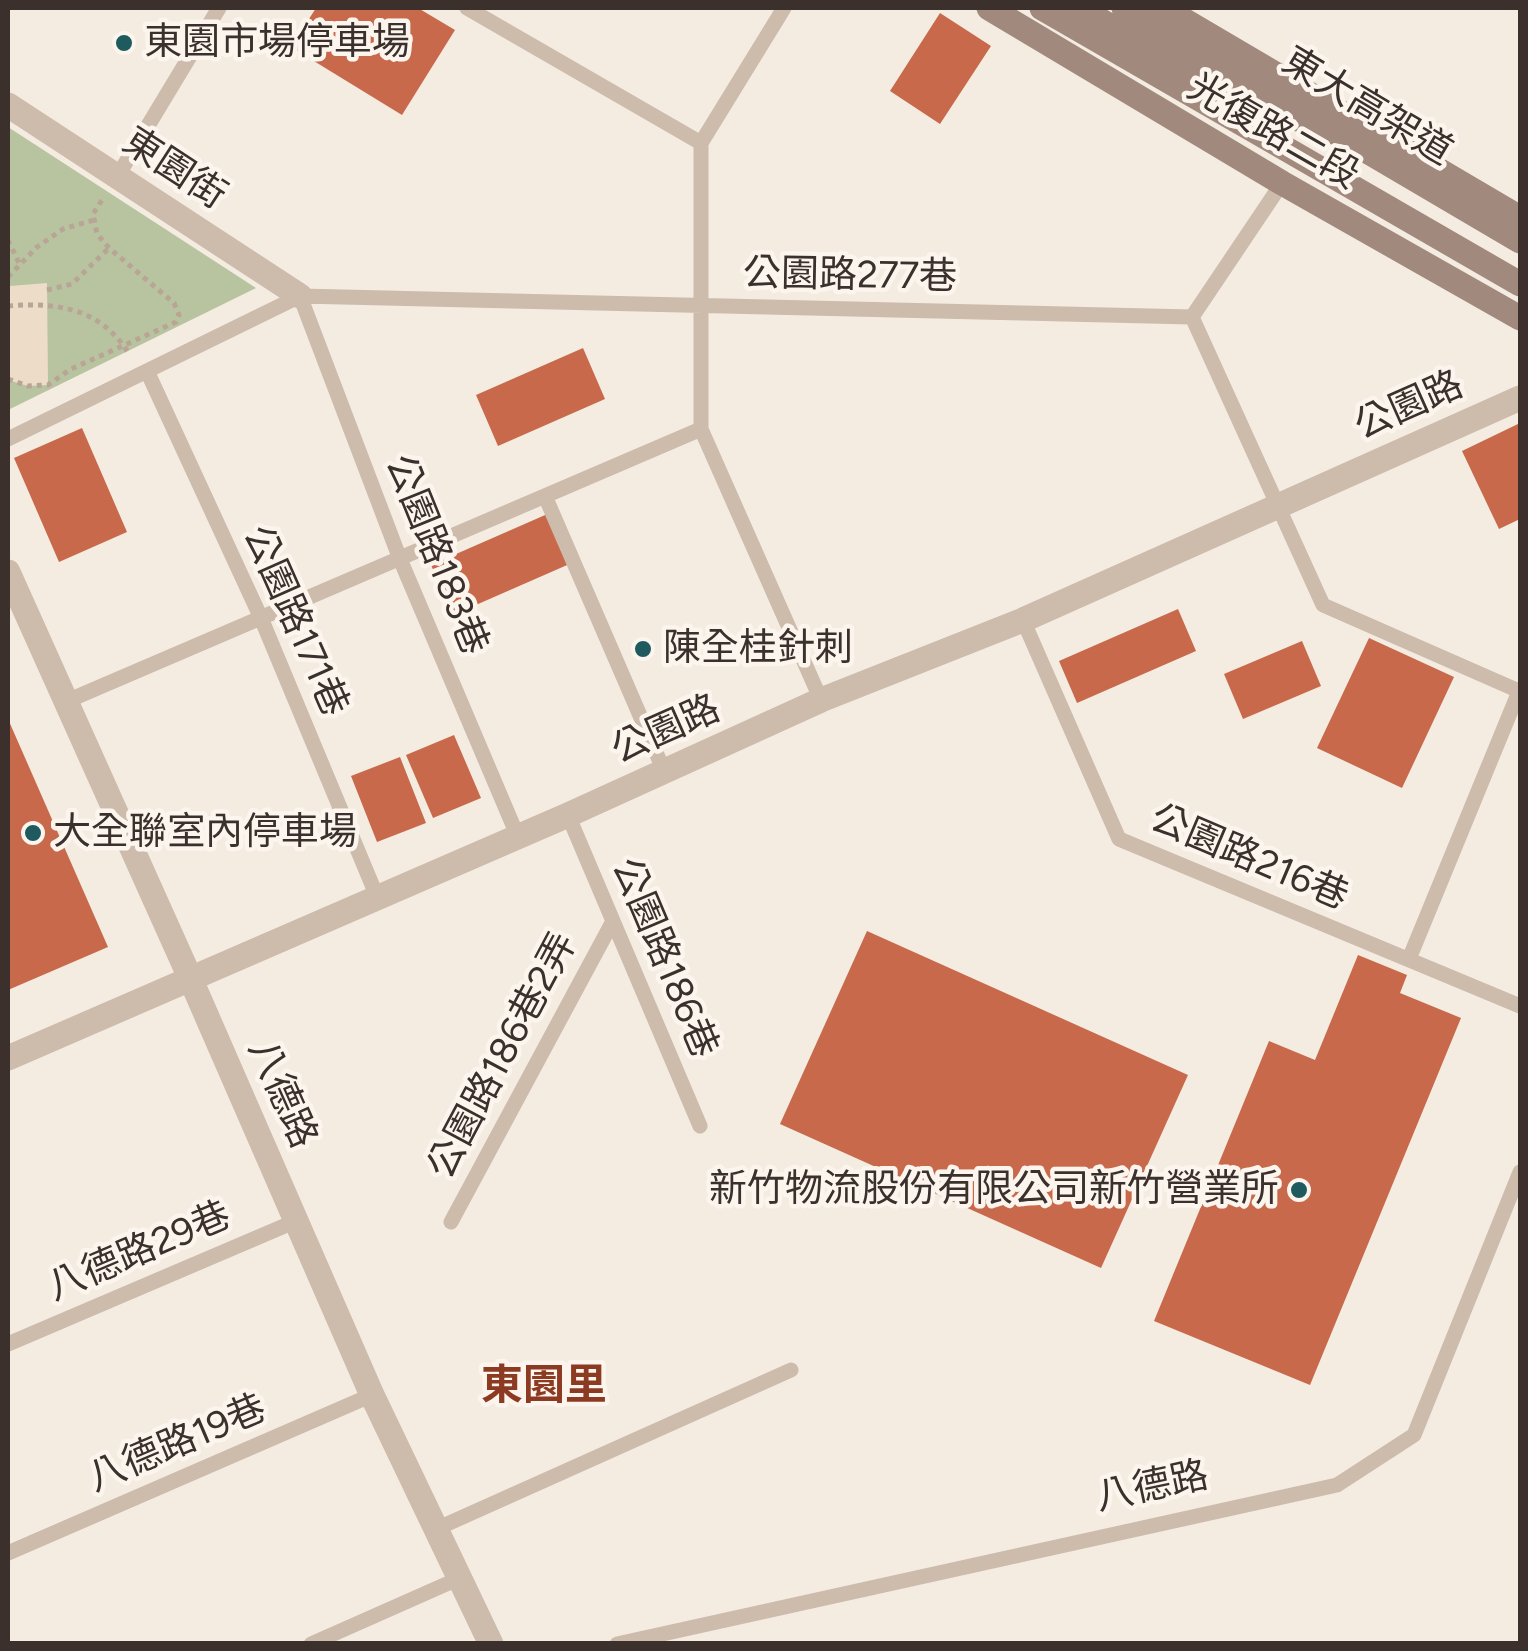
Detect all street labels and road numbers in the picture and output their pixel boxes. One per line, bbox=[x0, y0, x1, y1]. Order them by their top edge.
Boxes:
street label: 東大高架道 bbox=[1274, 39, 1460, 175]
street label: 光復路二段 bbox=[1179, 65, 1367, 199]
street label: 東園街 bbox=[114, 119, 234, 219]
street label: 公園路277巷 bbox=[743, 251, 957, 301]
street label: 公園路 bbox=[1348, 362, 1470, 450]
street label: 公園路183巷 bbox=[375, 448, 497, 662]
street label: 公園路171巷 bbox=[233, 519, 357, 723]
street label: 公園路 bbox=[605, 686, 727, 774]
street label: 公園路216巷 bbox=[1143, 796, 1355, 920]
street label: 公園路186巷 bbox=[601, 851, 727, 1065]
street label: 公園路186巷2弄 bbox=[419, 925, 587, 1187]
street label: 八德路 bbox=[238, 1033, 326, 1155]
street label: 八德路29巷 bbox=[40, 1193, 238, 1311]
street label: 八德路19巷 bbox=[81, 1386, 273, 1502]
street label: 八德路 bbox=[1092, 1453, 1212, 1521]

